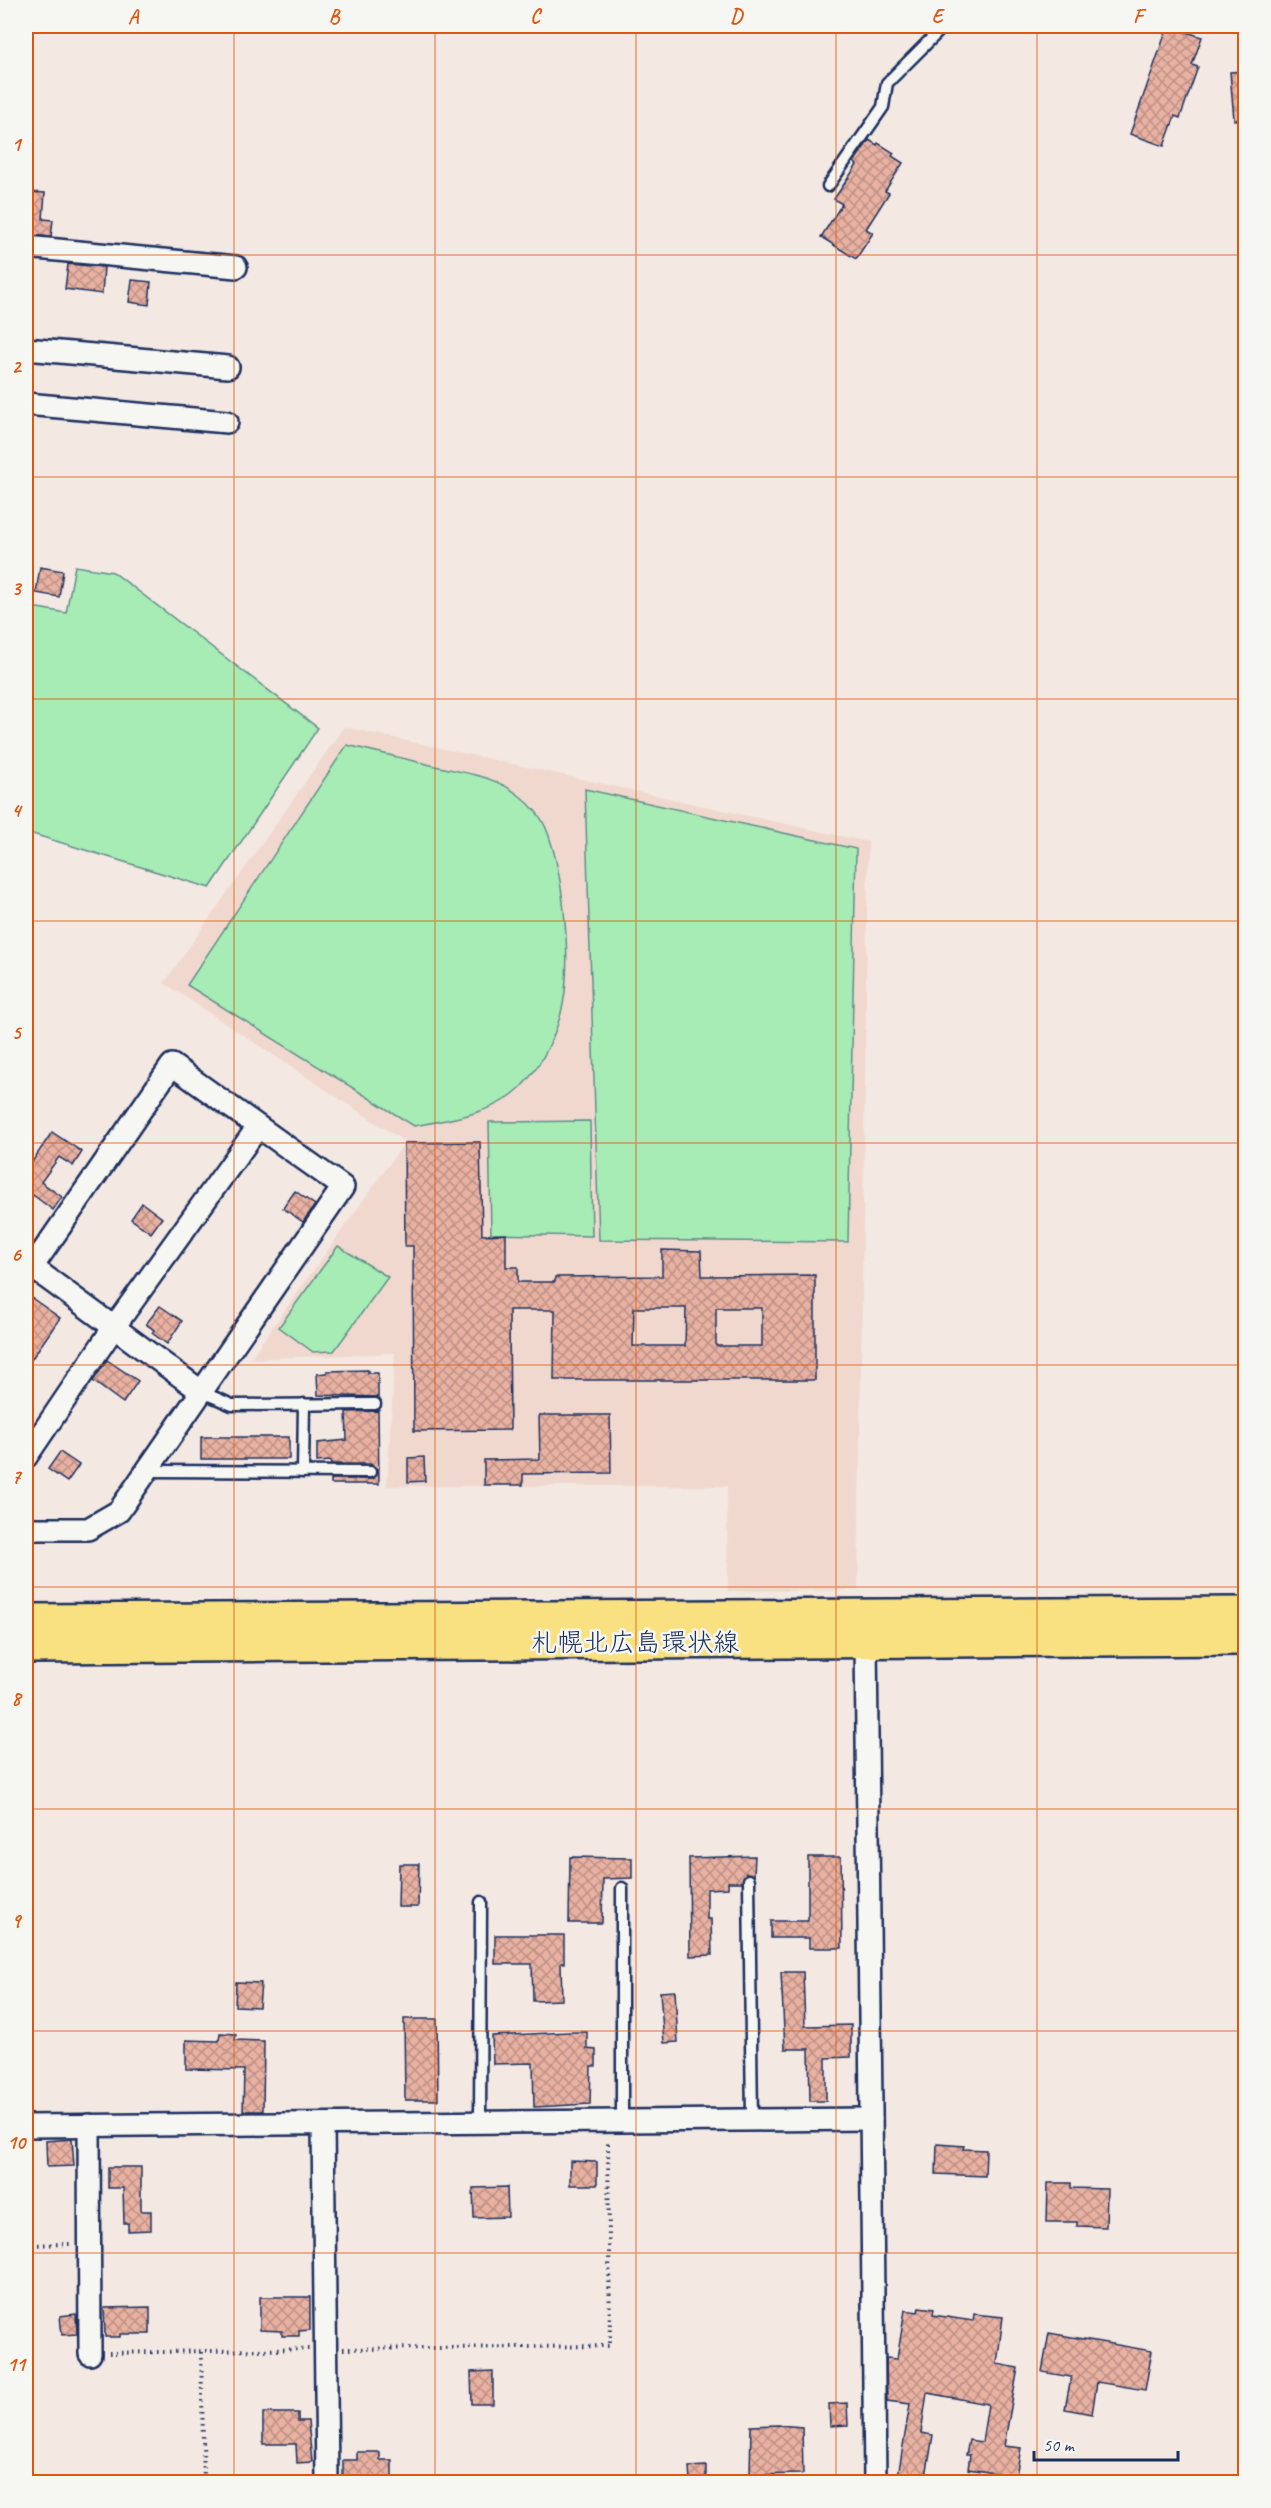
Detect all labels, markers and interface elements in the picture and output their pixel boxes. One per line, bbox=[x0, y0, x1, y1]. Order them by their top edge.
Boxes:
text: A bbox=[128, 4, 140, 29]
text: B bbox=[329, 4, 341, 29]
text: C bbox=[530, 4, 542, 29]
text: D bbox=[730, 4, 744, 29]
text: E bbox=[932, 4, 946, 29]
text: F bbox=[1133, 4, 1147, 29]
text: 1 bbox=[12, 132, 23, 157]
text: 2 bbox=[12, 354, 23, 379]
text: 3 bbox=[12, 576, 23, 601]
text: 4 bbox=[12, 798, 24, 823]
text: 5 bbox=[12, 1020, 23, 1045]
text: 6 bbox=[11, 1242, 22, 1267]
text: 7 bbox=[12, 1464, 23, 1489]
street label: 札幌北広島環状線 bbox=[531, 1626, 739, 1659]
text: 8 bbox=[12, 1686, 24, 1711]
text: 9 bbox=[12, 1908, 23, 1933]
text: 10 bbox=[7, 2130, 27, 2155]
text: 11 bbox=[7, 2352, 27, 2377]
scale bar bbox=[1034, 2424, 1178, 2462]
text: 50 m bbox=[1043, 2434, 1076, 2456]

